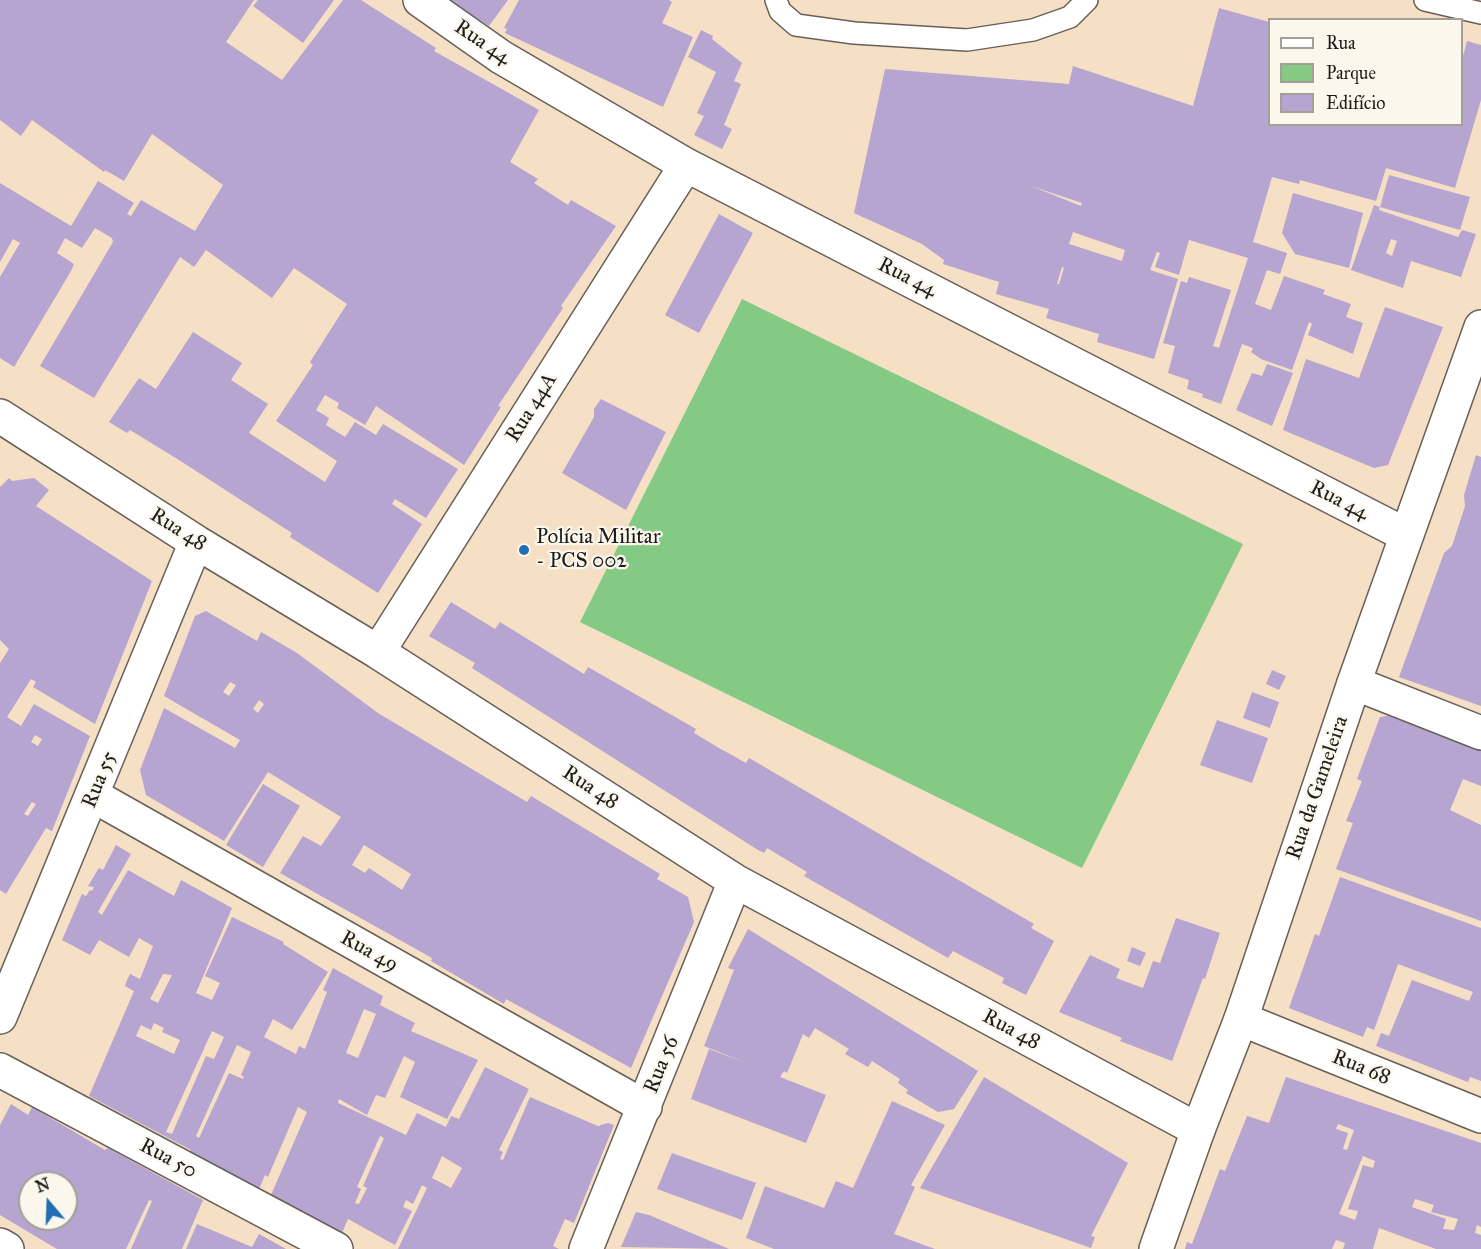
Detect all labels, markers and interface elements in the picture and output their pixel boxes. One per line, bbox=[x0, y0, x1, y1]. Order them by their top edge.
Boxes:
street label: Rua 44 bbox=[449, 15, 515, 71]
legend bbox=[1268, 18, 1463, 126]
text: Rua bbox=[1326, 32, 1356, 54]
text: Parque bbox=[1326, 62, 1376, 84]
text: Edifício bbox=[1326, 92, 1385, 114]
street label: Rua 44 bbox=[873, 253, 941, 303]
street label: Rua 44A bbox=[501, 369, 563, 447]
street label: Rua 44 bbox=[1305, 476, 1373, 526]
street label: Rua 48 bbox=[145, 503, 211, 557]
place label: Polícia Militar - PCS 002 bbox=[536, 525, 661, 575]
marker: Polícia Militar - PCS 002 bbox=[517, 543, 531, 557]
street label: Rua da Gameleira bbox=[1282, 713, 1354, 863]
street label: Rua 55 bbox=[77, 748, 123, 812]
street label: Rua 48 bbox=[557, 761, 623, 815]
street label: Rua 49 bbox=[336, 926, 402, 978]
street label: Rua 48 bbox=[978, 1004, 1044, 1056]
street label: Rua 56 bbox=[639, 1033, 685, 1097]
street label: Rua 68 bbox=[1328, 1045, 1394, 1091]
street label: Rua 50 bbox=[135, 1134, 201, 1184]
north arrow bbox=[18, 1171, 78, 1231]
text: N bbox=[33, 1174, 52, 1197]

